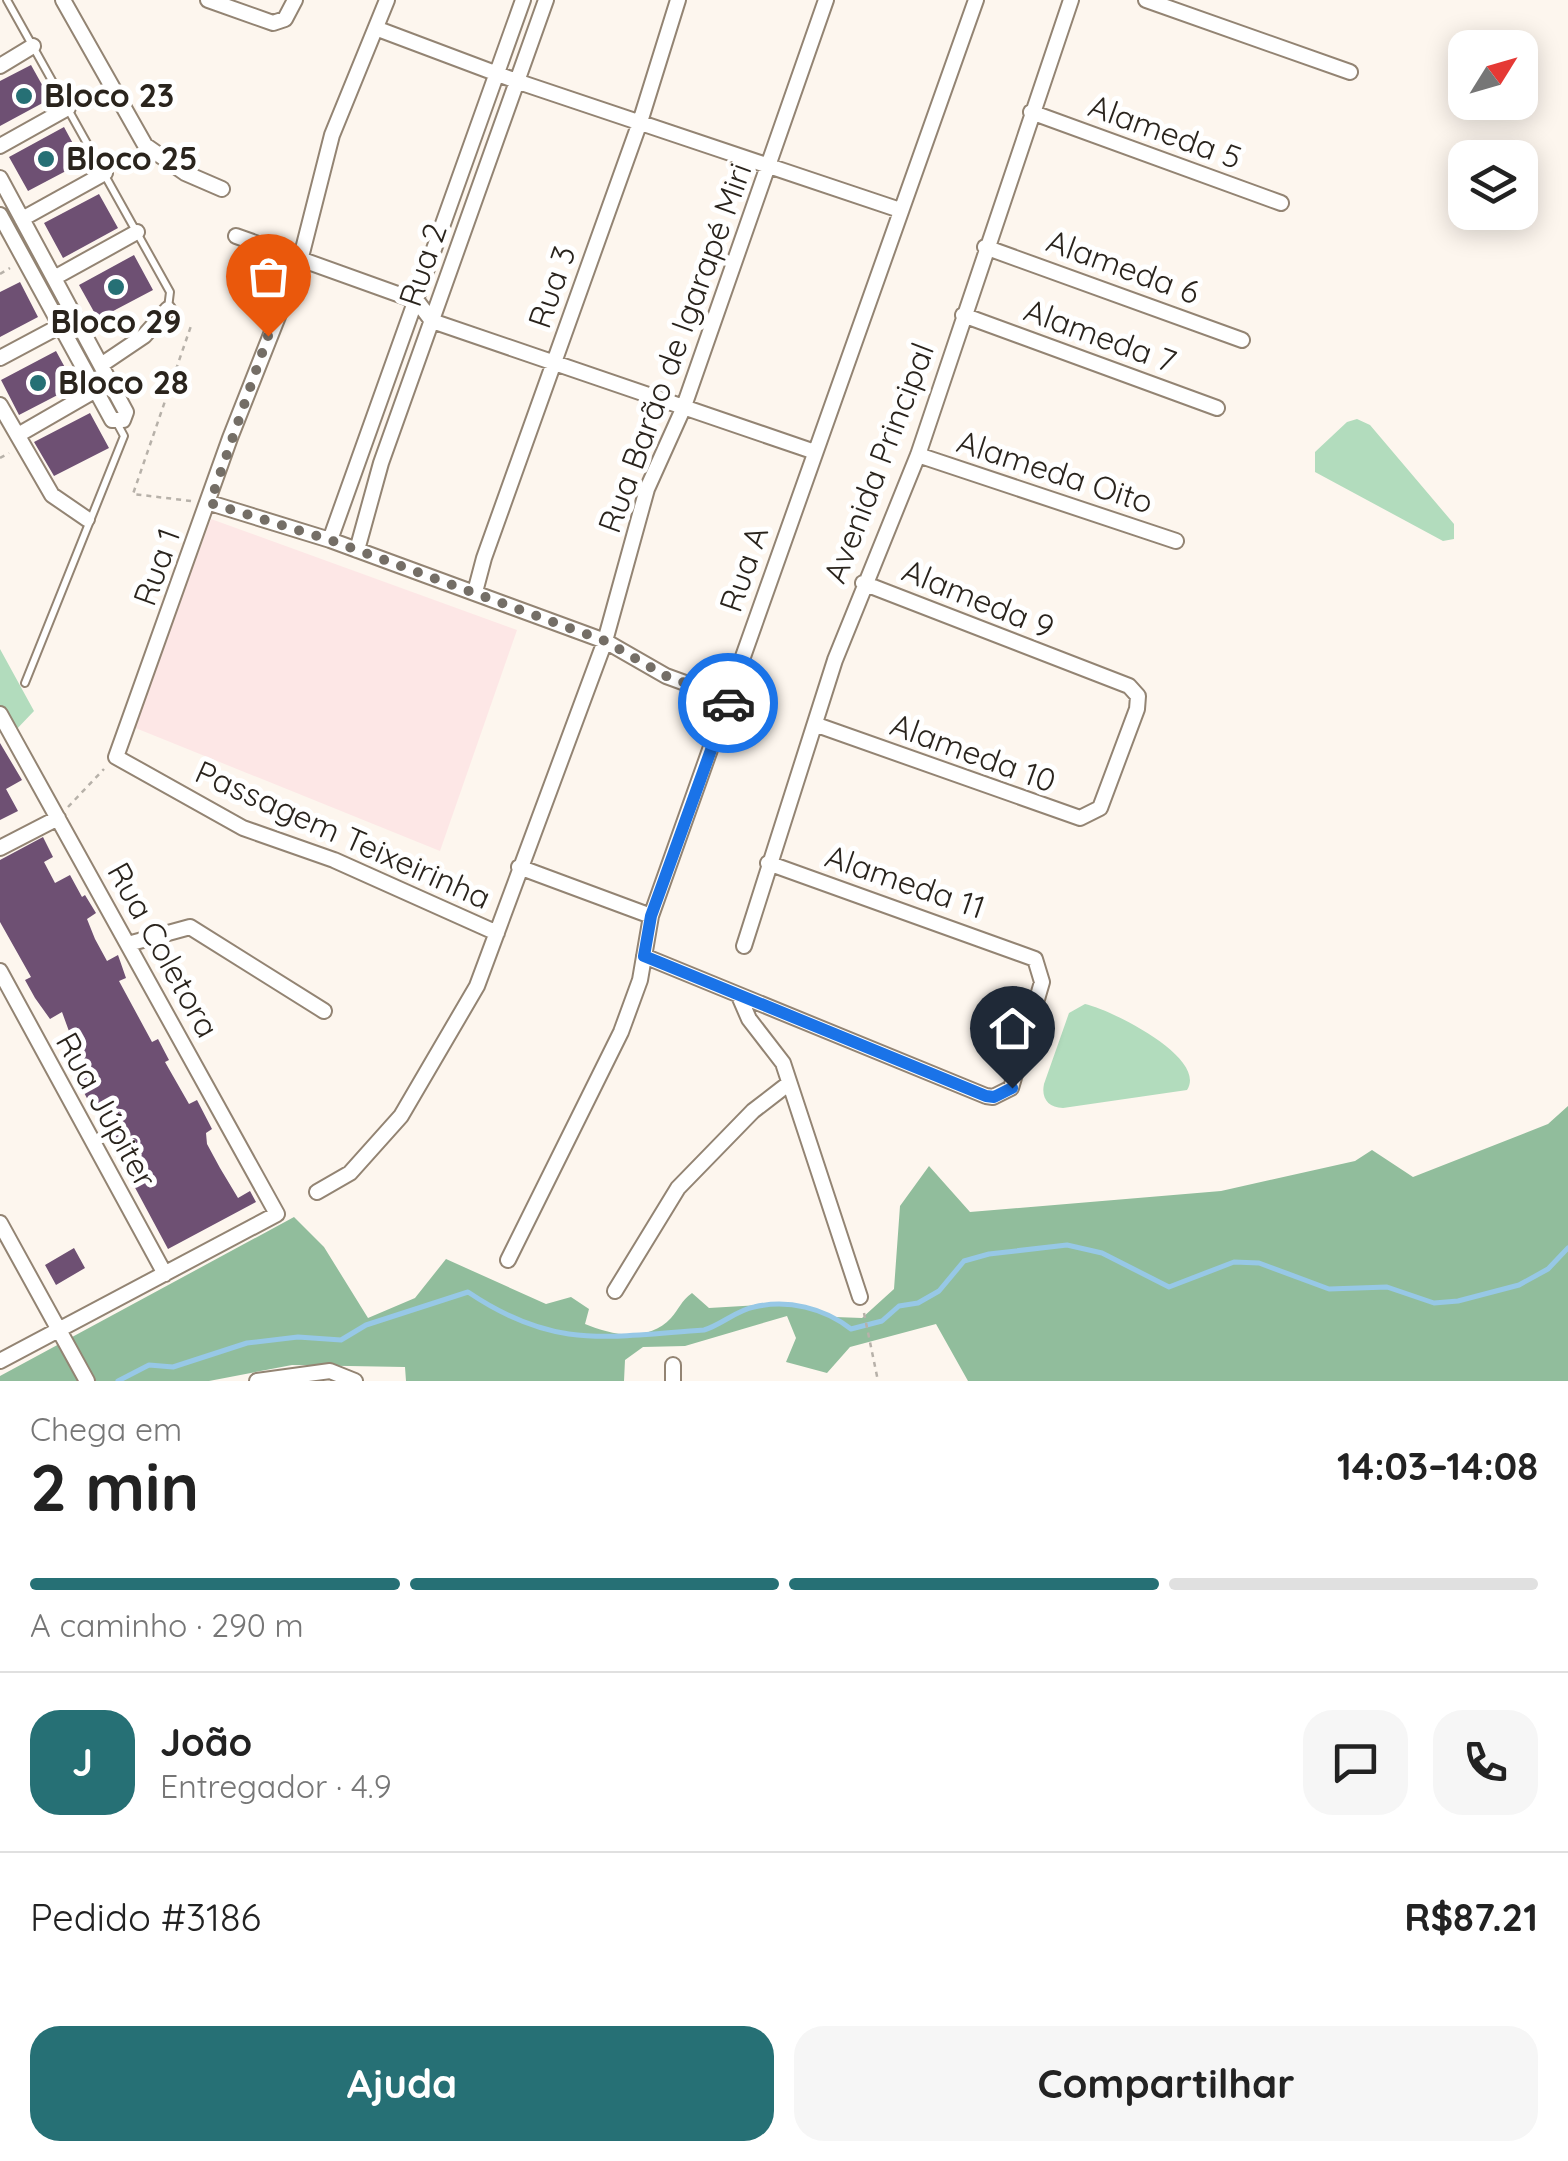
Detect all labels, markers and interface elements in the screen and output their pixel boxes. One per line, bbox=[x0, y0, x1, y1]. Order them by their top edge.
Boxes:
north arrow bbox=[1448, 30, 1538, 120]
map controls bbox=[1448, 30, 1538, 230]
place label: Bloco 23 bbox=[44, 75, 174, 115]
marker: Bloco 23 bbox=[13, 85, 35, 107]
street label: Alameda 5 bbox=[1083, 85, 1247, 177]
place label: Bloco 25 bbox=[66, 138, 197, 178]
button: layers bbox=[1448, 140, 1538, 230]
marker: Bloco 25 bbox=[35, 148, 57, 170]
street label: Rua Barão de Igarapé Miri bbox=[588, 157, 760, 538]
street label: Rua 2 bbox=[389, 218, 455, 311]
street label: Alameda 6 bbox=[1042, 220, 1205, 312]
pin bbox=[226, 234, 311, 337]
street label: Rua 3 bbox=[518, 240, 584, 333]
icon: bag bbox=[241, 249, 296, 304]
marker: Bloco 29 bbox=[105, 276, 127, 298]
street label: Alameda 7 bbox=[1019, 289, 1182, 381]
place label: Bloco 29 bbox=[50, 301, 182, 341]
street label: Avenida Principal bbox=[814, 337, 942, 588]
place label: Bloco 28 bbox=[58, 362, 188, 402]
marker: Bloco 28 bbox=[27, 372, 49, 394]
street label: Alameda Oito bbox=[952, 421, 1158, 522]
street label: Rua A bbox=[710, 520, 776, 617]
street label: Rua 1 bbox=[124, 523, 188, 611]
street label: Alameda 9 bbox=[897, 550, 1060, 647]
courier bbox=[678, 653, 778, 753]
icon: car bbox=[701, 676, 756, 731]
street label: Alameda 10 bbox=[885, 704, 1062, 800]
street label: Passagem Teixeirinha bbox=[190, 751, 497, 917]
street label: Alameda 11 bbox=[820, 835, 990, 927]
street label: Rua Coletora bbox=[99, 855, 228, 1044]
pin bbox=[970, 986, 1055, 1089]
icon: home bbox=[985, 1001, 1040, 1056]
street label: Rua Júpiter bbox=[48, 1025, 166, 1194]
text: Chega em bbox=[30, 1409, 182, 1449]
text: 14:03–14:08 bbox=[1337, 1442, 1538, 1490]
text: 2 min bbox=[30, 1446, 199, 1527]
text: A caminho · 290 m bbox=[30, 1605, 304, 1645]
button: chat bbox=[1303, 1710, 1408, 1815]
button: phone bbox=[1433, 1710, 1538, 1815]
text: João bbox=[160, 1718, 252, 1766]
text: J bbox=[72, 1738, 93, 1786]
text: Entregador · 4.9 bbox=[160, 1766, 392, 1806]
text: Pedido #3186 bbox=[30, 1893, 261, 1941]
text: R$87.21 bbox=[1404, 1893, 1538, 1941]
button: Ajuda bbox=[30, 2026, 774, 2141]
button: Compartilhar bbox=[794, 2026, 1538, 2141]

